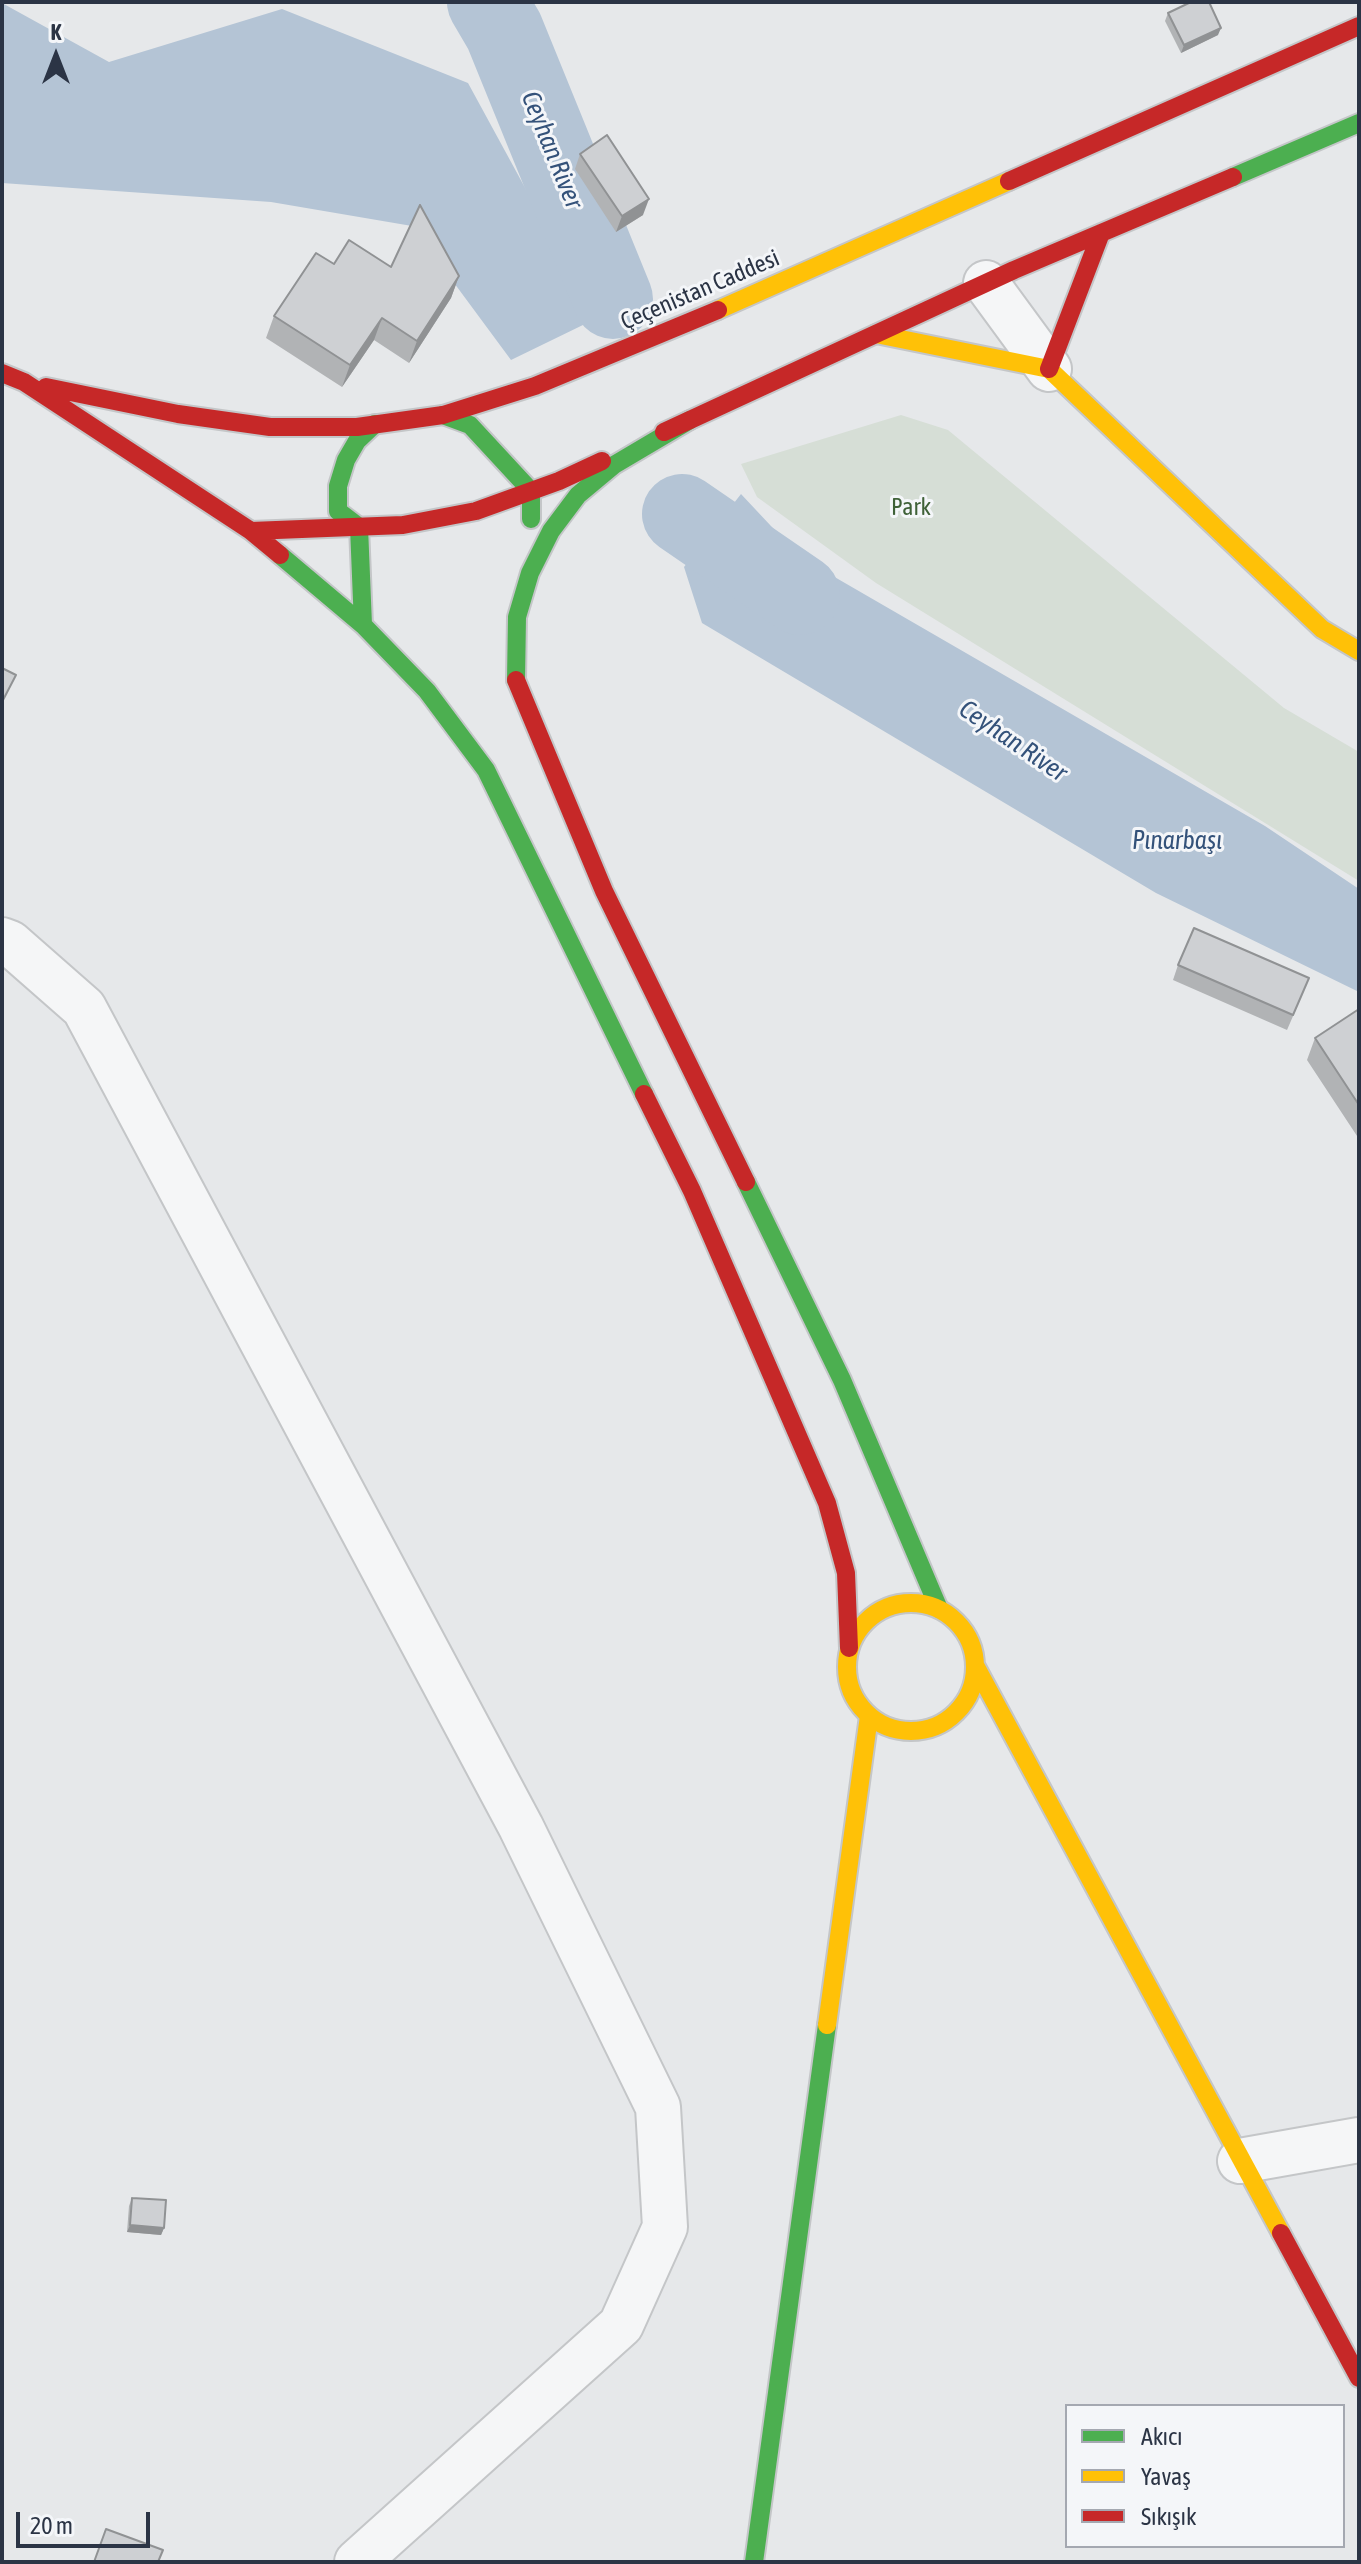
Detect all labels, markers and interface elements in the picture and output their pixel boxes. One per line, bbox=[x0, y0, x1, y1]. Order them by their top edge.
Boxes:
north arrow bbox=[16, 16, 96, 96]
text: K bbox=[51, 19, 61, 45]
water label: Ceyhan River bbox=[514, 87, 590, 213]
street label: Çeçenistan Caddesi bbox=[616, 244, 784, 336]
park label: Park bbox=[891, 493, 931, 521]
water label: Ceyhan River bbox=[953, 693, 1073, 789]
water label: Pınarbaşı bbox=[1132, 825, 1222, 857]
legend bbox=[1065, 2404, 1345, 2548]
text: Akıcı bbox=[1141, 2423, 1183, 2450]
text: Yavaş bbox=[1141, 2463, 1191, 2490]
scale bar bbox=[20, 2496, 154, 2546]
text: Sıkışık bbox=[1141, 2503, 1197, 2530]
text: 20 m bbox=[30, 2512, 73, 2539]

